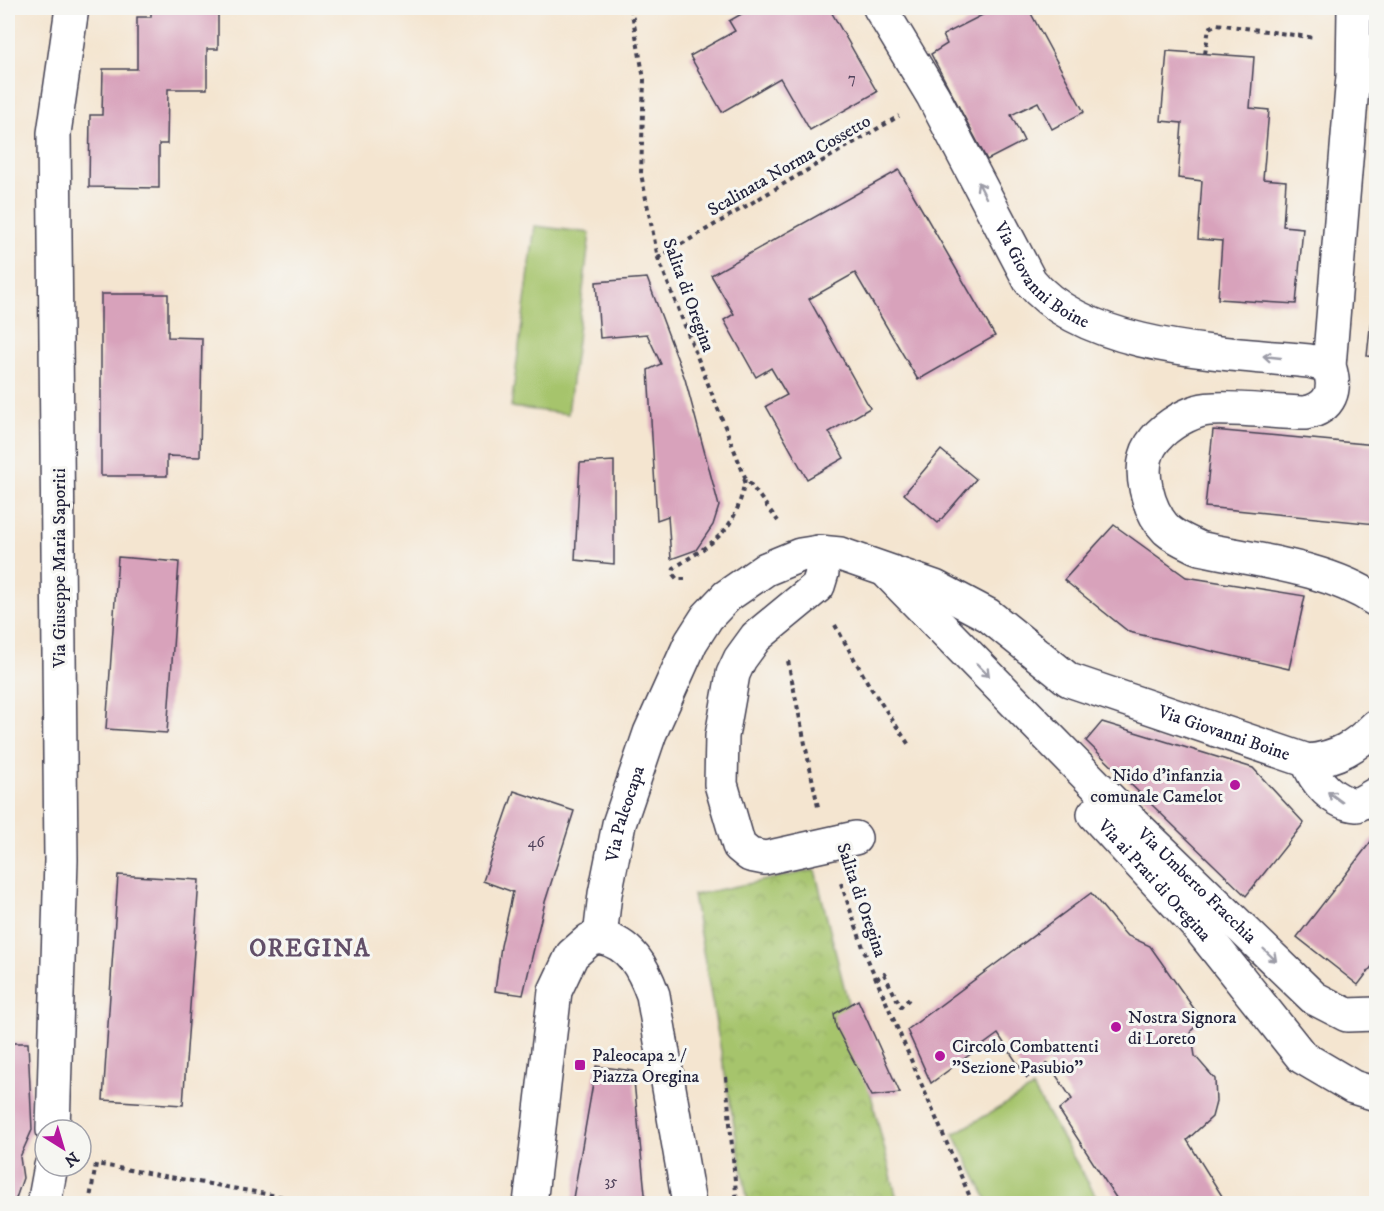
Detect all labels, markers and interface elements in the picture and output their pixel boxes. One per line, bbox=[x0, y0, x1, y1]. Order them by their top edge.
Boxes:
house number: 7 bbox=[848, 69, 856, 88]
street label: Scalinata Norma Cossetto bbox=[704, 110, 875, 222]
one-way arrow bbox=[976, 182, 988, 199]
street label: Via Giovanni Boine bbox=[988, 217, 1092, 334]
street label: Salita di Oregina bbox=[657, 236, 719, 355]
one-way arrow bbox=[1262, 351, 1282, 362]
street label: Via Giuseppe Maria Saporiti bbox=[49, 468, 71, 669]
one-way arrow bbox=[975, 663, 990, 678]
street label: Via Giovanni Boine bbox=[1154, 701, 1293, 766]
street label: Via Paleocapa bbox=[601, 763, 650, 865]
place label: Nido d'infanzia comunale Camelot bbox=[1090, 765, 1223, 808]
marker: Nido d'infanzia comunale Camelot bbox=[1228, 778, 1242, 792]
one-way arrow bbox=[1328, 791, 1344, 803]
street label: Via ai Prati di Oregina bbox=[1092, 815, 1216, 946]
street label: Via Umberto Fracchia bbox=[1132, 823, 1261, 949]
house number: 46 bbox=[528, 833, 545, 852]
street label: Salita di Oregina bbox=[831, 840, 891, 961]
district label: OREGINA bbox=[249, 934, 371, 964]
one-way arrow bbox=[1263, 948, 1278, 963]
place label: Nostra Signora di Loreto bbox=[1128, 1007, 1237, 1050]
marker: Nostra Signora di Loreto bbox=[1109, 1020, 1123, 1034]
place label: Circolo Combattenti "Sezione Pasubio" bbox=[952, 1036, 1099, 1079]
place label: Paleocapa 2 / Piazza Oregina bbox=[592, 1045, 700, 1088]
marker: Circolo Combattenti "Sezione Pasubio" bbox=[933, 1049, 947, 1063]
marker: Paleocapa 2 / Piazza Oregina bbox=[573, 1058, 587, 1072]
north arrow bbox=[33, 1118, 93, 1178]
text: N bbox=[60, 1147, 83, 1171]
house number: 35 bbox=[604, 1172, 618, 1191]

